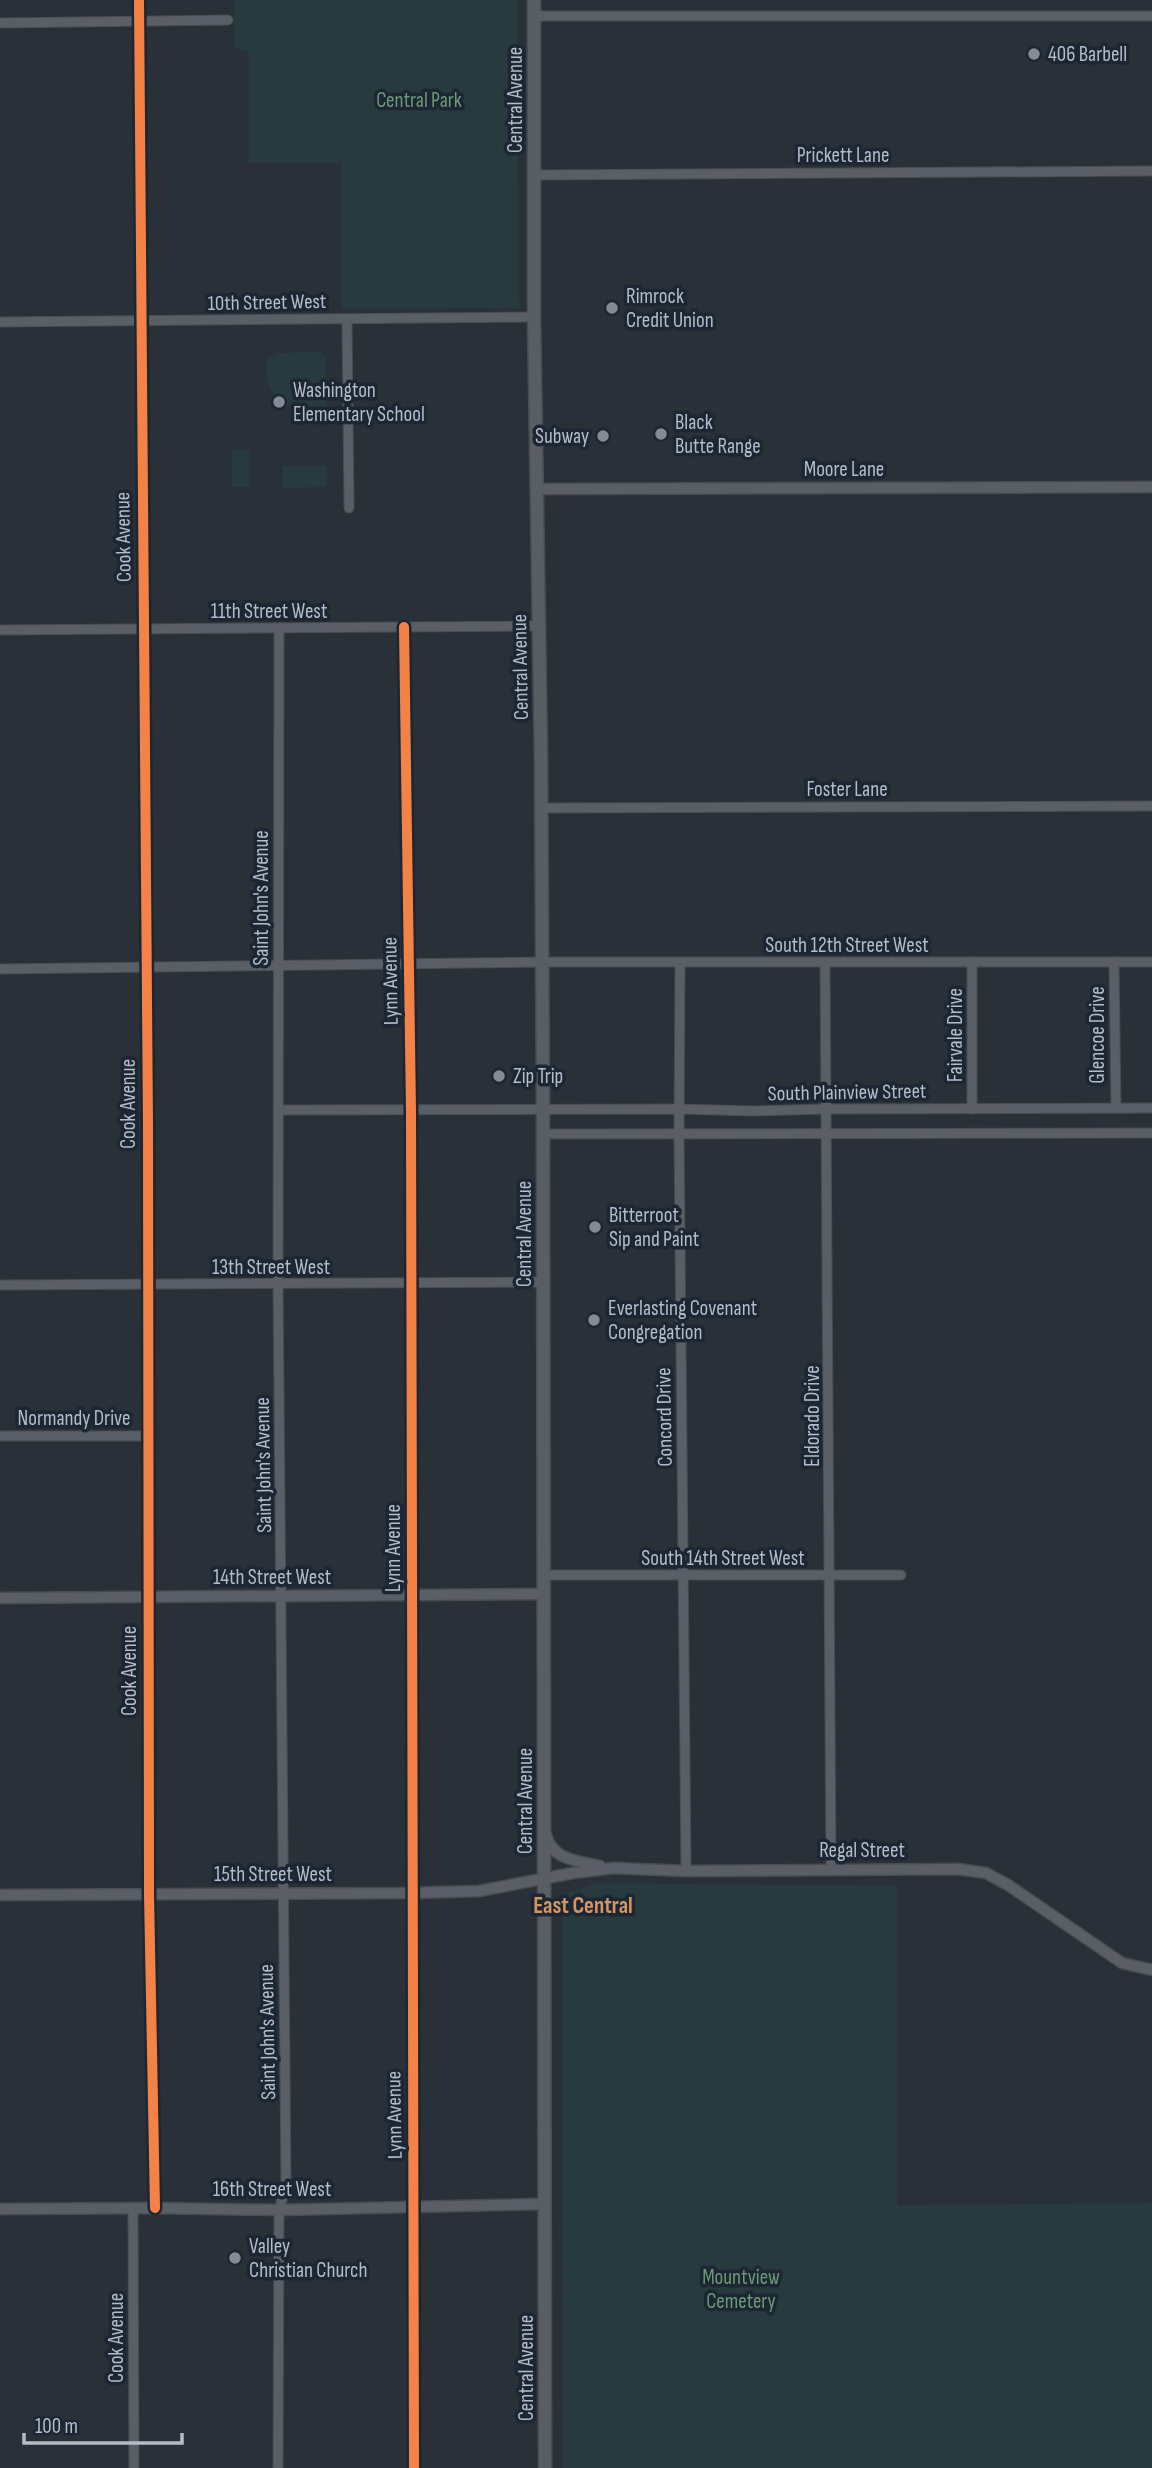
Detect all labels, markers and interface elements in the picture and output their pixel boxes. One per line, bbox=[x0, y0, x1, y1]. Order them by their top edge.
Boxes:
place label: 406 Barbell bbox=[1048, 42, 1127, 67]
marker: 406 Barbell bbox=[1026, 46, 1042, 62]
street label: Central Avenue bbox=[503, 47, 528, 153]
park label: Central Park bbox=[376, 88, 462, 113]
street label: Prickett Lane bbox=[797, 143, 889, 168]
place label: Rimrock Credit Union bbox=[626, 284, 714, 333]
street label: 10th Street West bbox=[207, 289, 327, 316]
marker: Rimrock Credit Union bbox=[604, 300, 620, 316]
place label: Washington Elementary School bbox=[293, 378, 425, 427]
marker: Washington Elementary School bbox=[271, 394, 287, 410]
place label: Black Butte Range bbox=[675, 410, 761, 459]
place label: Subway bbox=[535, 424, 589, 449]
marker: Black Butte Range bbox=[653, 426, 669, 442]
marker: Subway bbox=[595, 428, 611, 444]
street label: Moore Lane bbox=[804, 457, 884, 482]
street label: Cook Avenue bbox=[110, 492, 137, 582]
street label: 11th Street West bbox=[211, 599, 327, 624]
street label: Central Avenue bbox=[507, 614, 534, 720]
street label: Foster Lane bbox=[806, 777, 888, 802]
street label: Saint John's Avenue bbox=[249, 830, 274, 966]
street label: South 12th Street West bbox=[765, 933, 929, 958]
street label: Lynn Avenue bbox=[377, 937, 404, 1025]
street label: Glencoe Drive bbox=[1085, 986, 1110, 1084]
street label: Fairvale Drive bbox=[943, 988, 968, 1082]
street label: Cook Avenue bbox=[116, 1059, 141, 1149]
place label: Zip Trip bbox=[513, 1064, 563, 1089]
marker: Zip Trip bbox=[491, 1068, 507, 1084]
street label: South Plainview Street bbox=[767, 1079, 927, 1106]
street label: Central Avenue bbox=[512, 1181, 537, 1287]
place label: Bitterroot Sip and Paint bbox=[609, 1203, 699, 1252]
marker: Bitterroot Sip and Paint bbox=[587, 1219, 603, 1235]
street label: 13th Street West bbox=[212, 1255, 330, 1280]
place label: Everlasting Covenant Congregation bbox=[608, 1296, 757, 1345]
marker: Everlasting Covenant Congregation bbox=[586, 1312, 602, 1328]
street label: Eldorado Drive bbox=[800, 1365, 825, 1467]
street label: Concord Drive bbox=[651, 1367, 678, 1467]
street label: Saint John's Avenue bbox=[250, 1397, 277, 1533]
street label: Normandy Drive bbox=[18, 1406, 130, 1431]
street label: Lynn Avenue bbox=[381, 1504, 406, 1592]
street label: South 14th Street West bbox=[641, 1546, 805, 1571]
street label: 14th Street West bbox=[213, 1565, 331, 1590]
street label: Cook Avenue bbox=[117, 1626, 142, 1716]
street label: Central Avenue bbox=[513, 1748, 538, 1854]
street label: Regal Street bbox=[819, 1838, 905, 1863]
street label: 15th Street West bbox=[214, 1862, 332, 1887]
district label: East Central bbox=[533, 1892, 633, 1920]
street label: Saint John's Avenue bbox=[254, 1964, 281, 2100]
street label: Lynn Avenue bbox=[381, 2071, 408, 2159]
street label: 16th Street West bbox=[213, 2177, 331, 2202]
place label: Valley Christian Church bbox=[249, 2234, 367, 2283]
marker: Valley Christian Church bbox=[227, 2250, 243, 2266]
park label: Mountview Cemetery bbox=[702, 2265, 780, 2314]
street label: Cook Avenue bbox=[104, 2293, 129, 2383]
street label: Central Avenue bbox=[514, 2315, 539, 2421]
scale bar bbox=[24, 2402, 182, 2446]
text: 100 m bbox=[35, 2414, 78, 2439]

